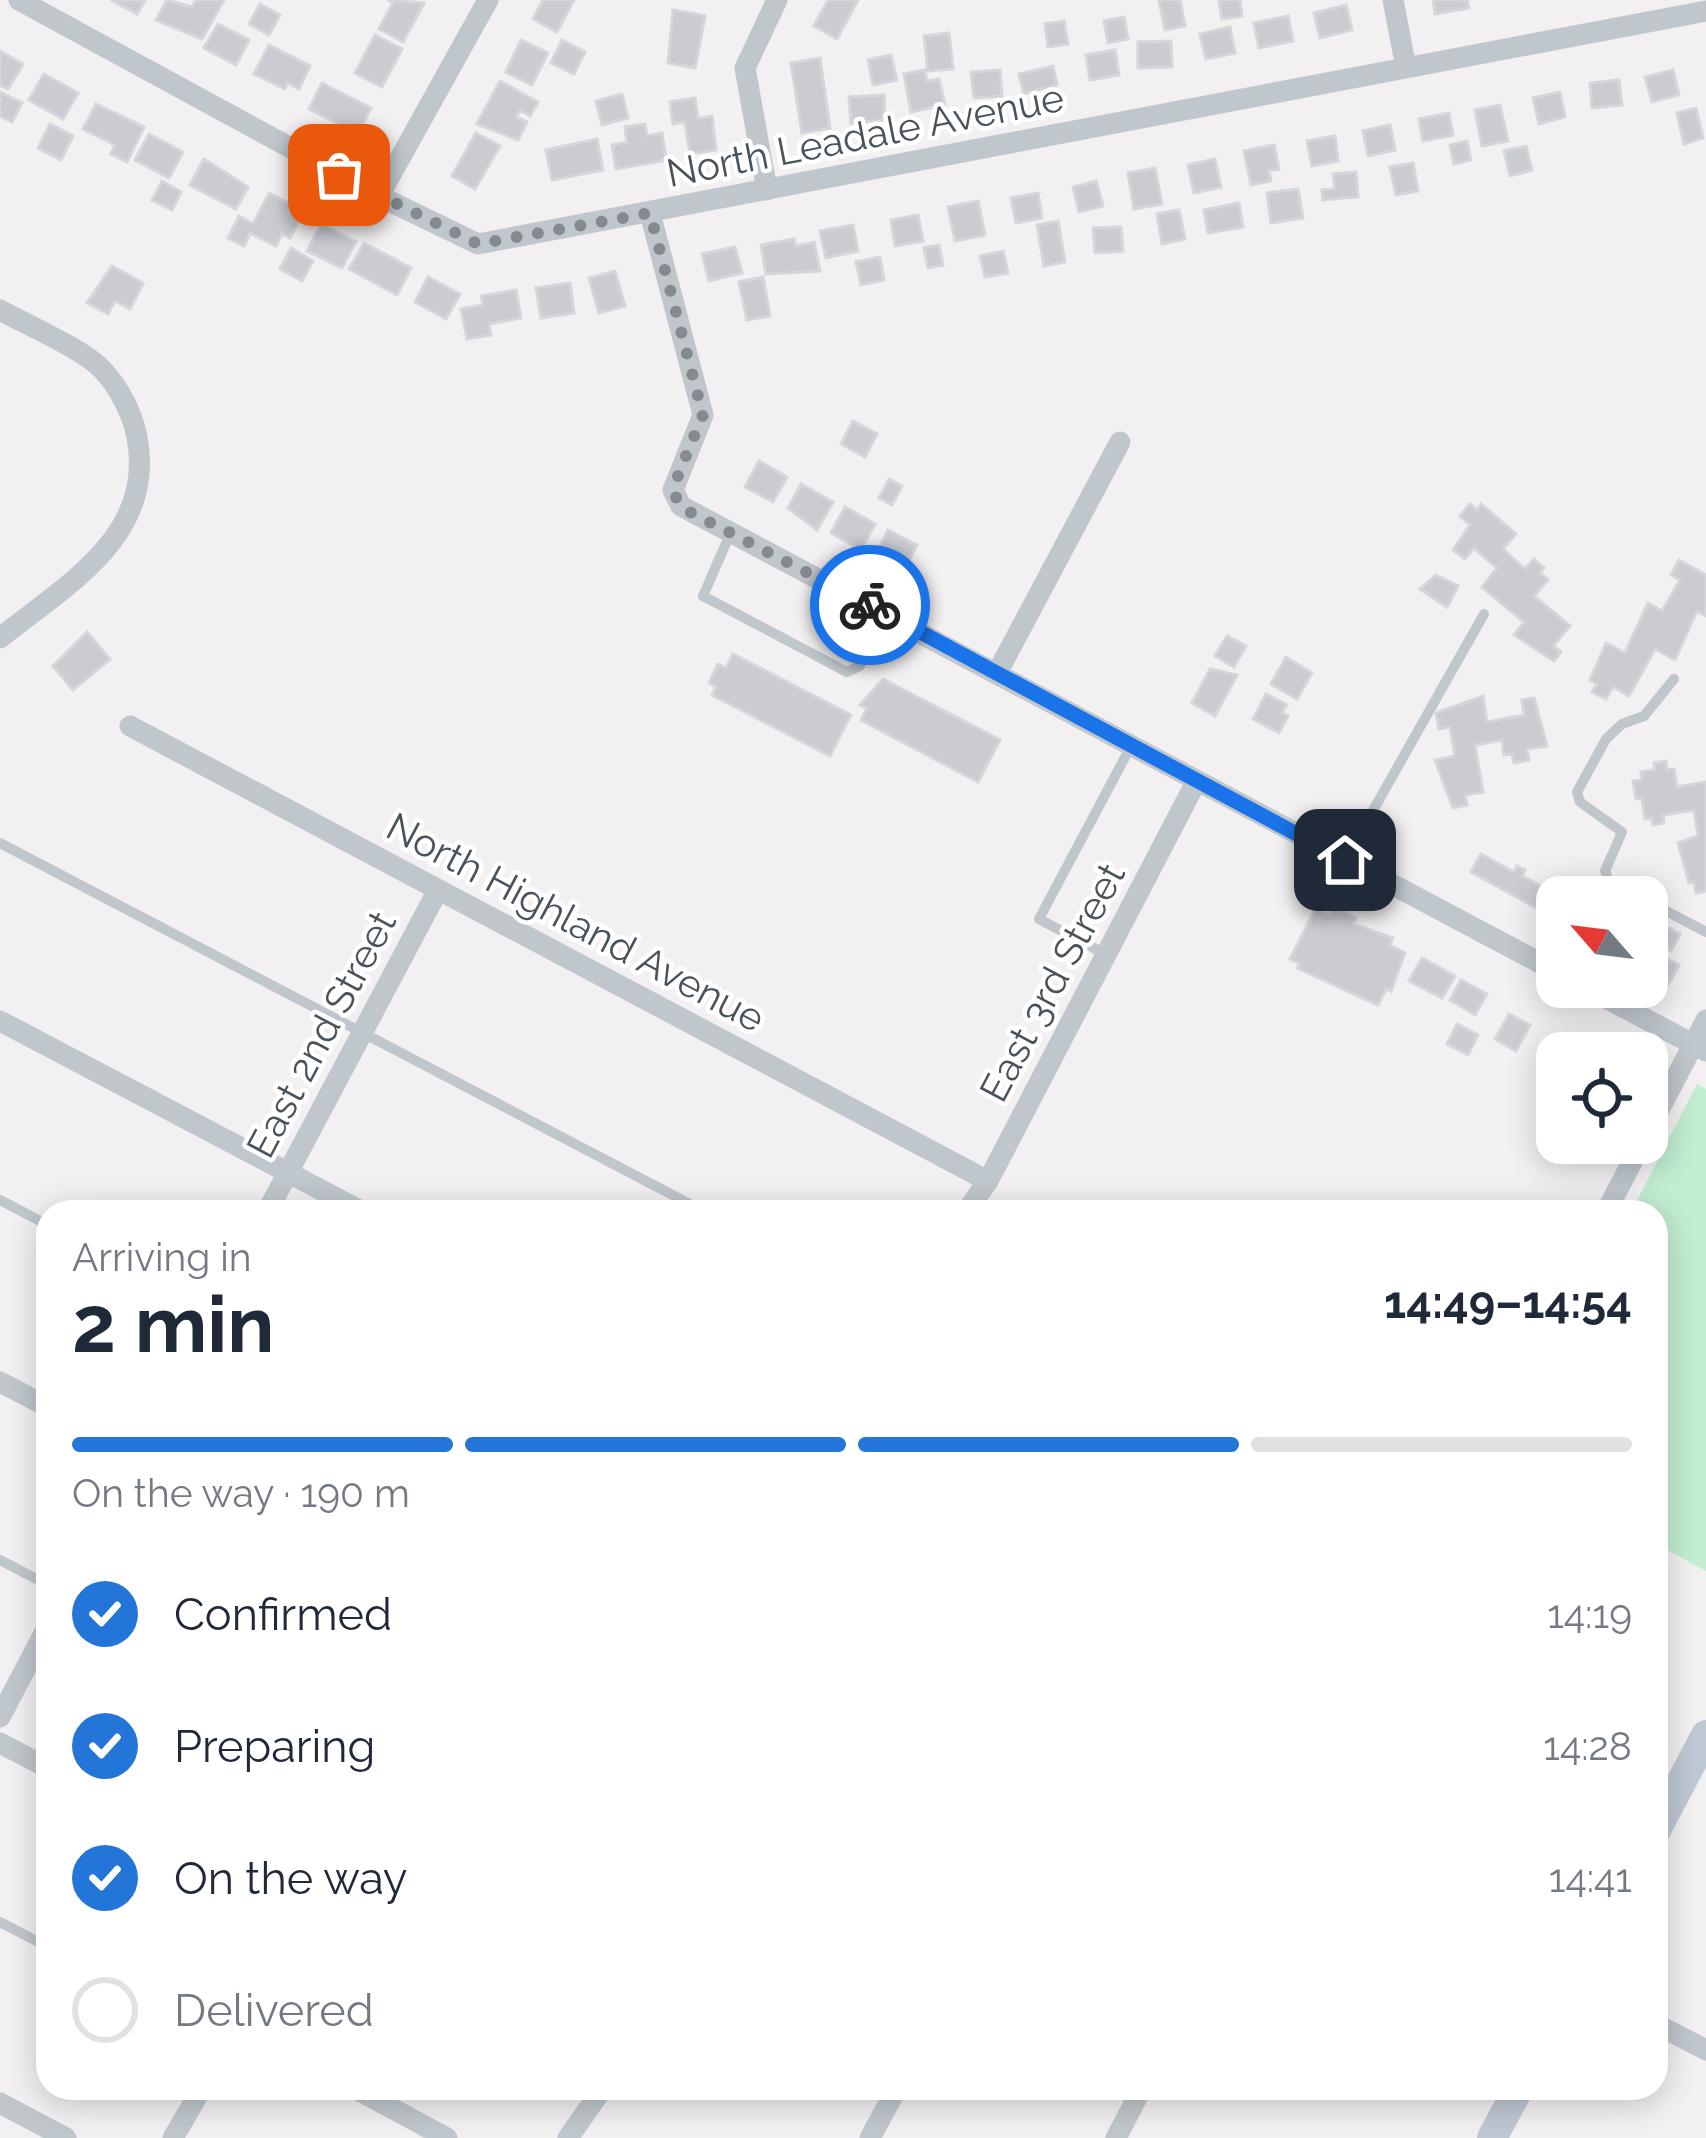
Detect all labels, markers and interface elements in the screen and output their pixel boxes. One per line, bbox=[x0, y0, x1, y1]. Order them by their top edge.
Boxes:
street label: North Leadale Avenue bbox=[663, 74, 1067, 196]
pin bbox=[288, 124, 390, 226]
icon: bag bbox=[306, 142, 372, 208]
courier bbox=[810, 545, 930, 665]
icon: bike bbox=[837, 572, 903, 638]
street label: North Highland Avenue bbox=[379, 803, 773, 1041]
pin bbox=[1294, 809, 1396, 911]
icon: home bbox=[1312, 827, 1378, 893]
street label: East 3rd Street bbox=[970, 855, 1134, 1109]
north arrow bbox=[1536, 876, 1668, 1008]
map controls bbox=[1536, 876, 1668, 1164]
street label: East 2nd Street bbox=[237, 903, 405, 1165]
button: locate bbox=[1536, 1032, 1668, 1164]
text: Arriving in bbox=[72, 1234, 252, 1280]
text: 14:49–14:54 bbox=[1384, 1276, 1632, 1329]
text: 2 min bbox=[72, 1279, 274, 1370]
text: On the way · 190 m bbox=[72, 1470, 410, 1516]
icon: check bbox=[72, 1581, 138, 1647]
text: Confirmed bbox=[174, 1588, 392, 1641]
text: 14:19 bbox=[1547, 1591, 1632, 1637]
icon: check bbox=[72, 1713, 138, 1779]
text: Preparing bbox=[174, 1720, 375, 1773]
text: 14:28 bbox=[1543, 1723, 1632, 1769]
icon: check bbox=[72, 1845, 138, 1911]
text: On the way bbox=[174, 1852, 408, 1905]
text: 14:41 bbox=[1549, 1855, 1632, 1901]
text: Delivered bbox=[174, 1984, 374, 2037]

